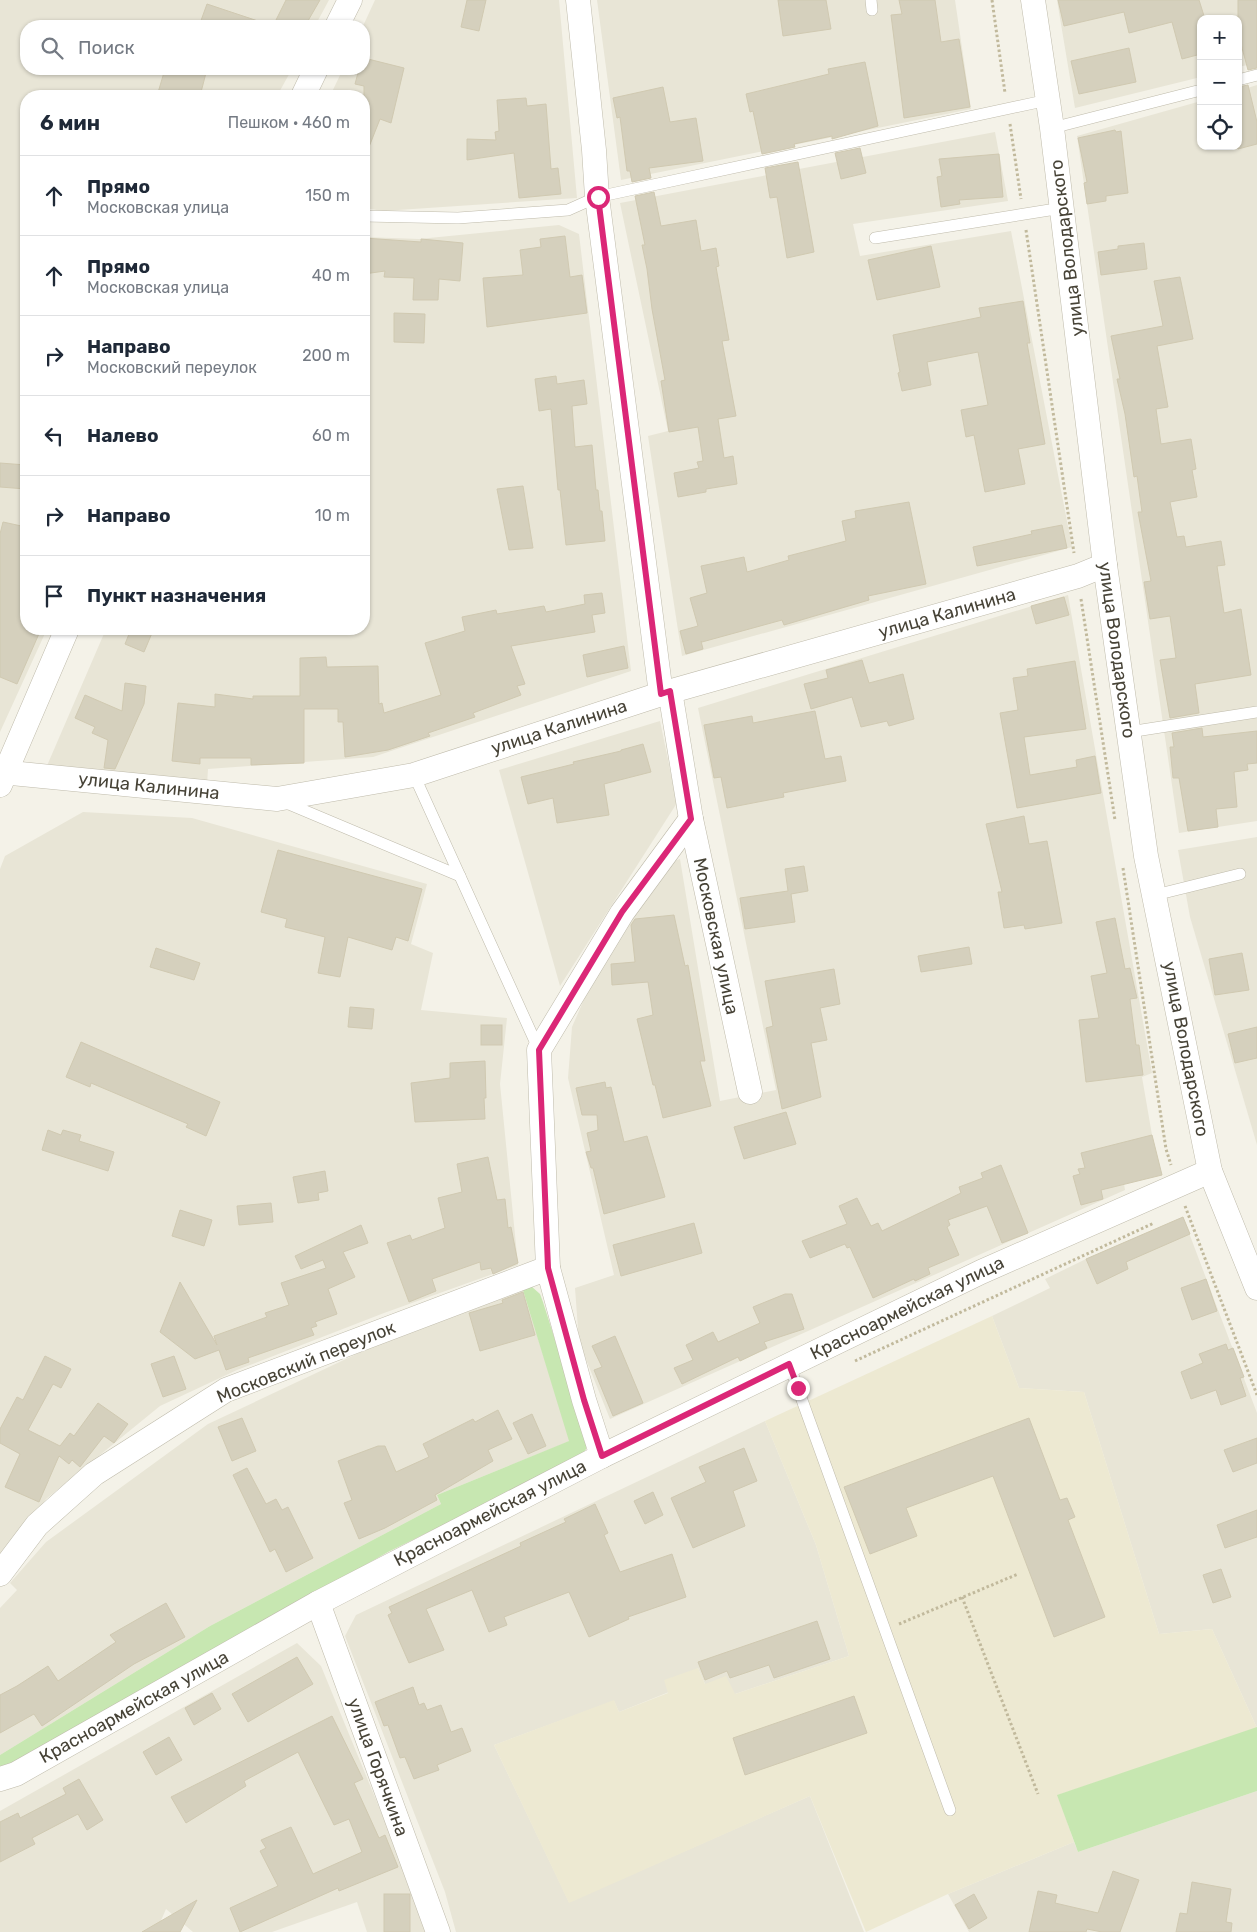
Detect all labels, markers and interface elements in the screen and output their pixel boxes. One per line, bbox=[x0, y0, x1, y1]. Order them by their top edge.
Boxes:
map controls bbox=[1197, 15, 1242, 150]
button: + bbox=[1197, 15, 1242, 60]
search box bbox=[20, 20, 370, 75]
icon: search bbox=[38, 34, 66, 62]
text: Поиск bbox=[78, 36, 135, 59]
button: − bbox=[1197, 60, 1242, 105]
button: locate bbox=[1197, 105, 1242, 150]
text: 6 мин bbox=[40, 110, 100, 135]
text: Пешком · 460 m bbox=[228, 113, 350, 132]
street label: улица Володарского bbox=[1045, 158, 1089, 338]
text: Прямо bbox=[87, 175, 150, 198]
icon: ahead bbox=[40, 182, 68, 210]
text: 150 m bbox=[305, 186, 350, 205]
route start bbox=[587, 186, 610, 209]
text: Московская улица bbox=[87, 198, 229, 217]
text: Прямо bbox=[87, 255, 150, 278]
icon: ahead bbox=[40, 262, 68, 290]
text: 40 m bbox=[312, 266, 350, 285]
text: Московская улица bbox=[87, 278, 229, 297]
text: Направо bbox=[87, 335, 171, 358]
icon: right bbox=[40, 342, 68, 370]
text: 200 m bbox=[302, 346, 350, 365]
text: Московский переулок bbox=[87, 358, 257, 377]
icon: left bbox=[40, 422, 68, 450]
text: Налево bbox=[87, 424, 159, 447]
text: 60 m bbox=[312, 426, 350, 445]
icon: right bbox=[40, 502, 68, 530]
text: Направо bbox=[87, 504, 171, 527]
text: 10 m bbox=[315, 506, 350, 525]
street label: улица Володарского bbox=[1094, 560, 1140, 740]
icon: arrive bbox=[40, 582, 68, 610]
street label: улица Калинина bbox=[876, 583, 1018, 643]
text: Пункт назначения bbox=[87, 584, 266, 607]
street label: улица Калинина bbox=[488, 695, 630, 759]
street label: улица Калинина bbox=[77, 768, 221, 804]
street label: Московская улица bbox=[689, 856, 743, 1016]
street label: улица Володарского bbox=[1158, 960, 1214, 1138]
street label: Красноармейская улица bbox=[806, 1251, 1008, 1365]
street label: Московский переулок bbox=[213, 1316, 399, 1408]
route end bbox=[787, 1377, 810, 1400]
street label: Красноармейская улица bbox=[390, 1455, 590, 1571]
street label: Красноармейская улица bbox=[36, 1646, 232, 1768]
street label: улица Горячкина bbox=[343, 1695, 413, 1839]

